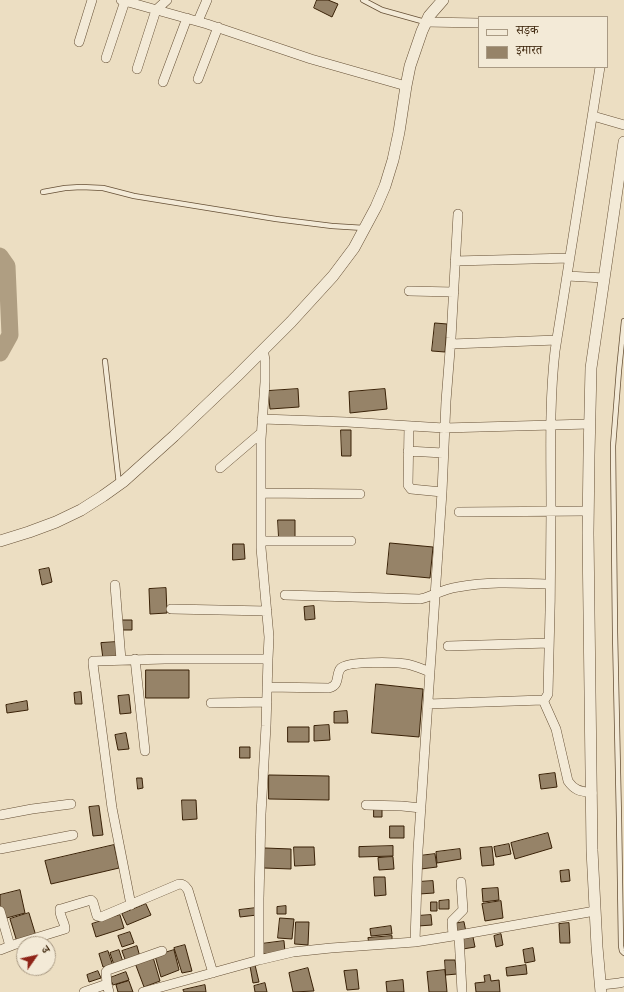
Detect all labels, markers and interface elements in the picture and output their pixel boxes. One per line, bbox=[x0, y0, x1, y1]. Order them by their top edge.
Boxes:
legend bbox=[478, 16, 608, 68]
text: सड़क bbox=[516, 22, 539, 38]
text: इमारत bbox=[516, 42, 542, 58]
north arrow bbox=[16, 936, 56, 976]
text: उ bbox=[38, 943, 53, 956]

